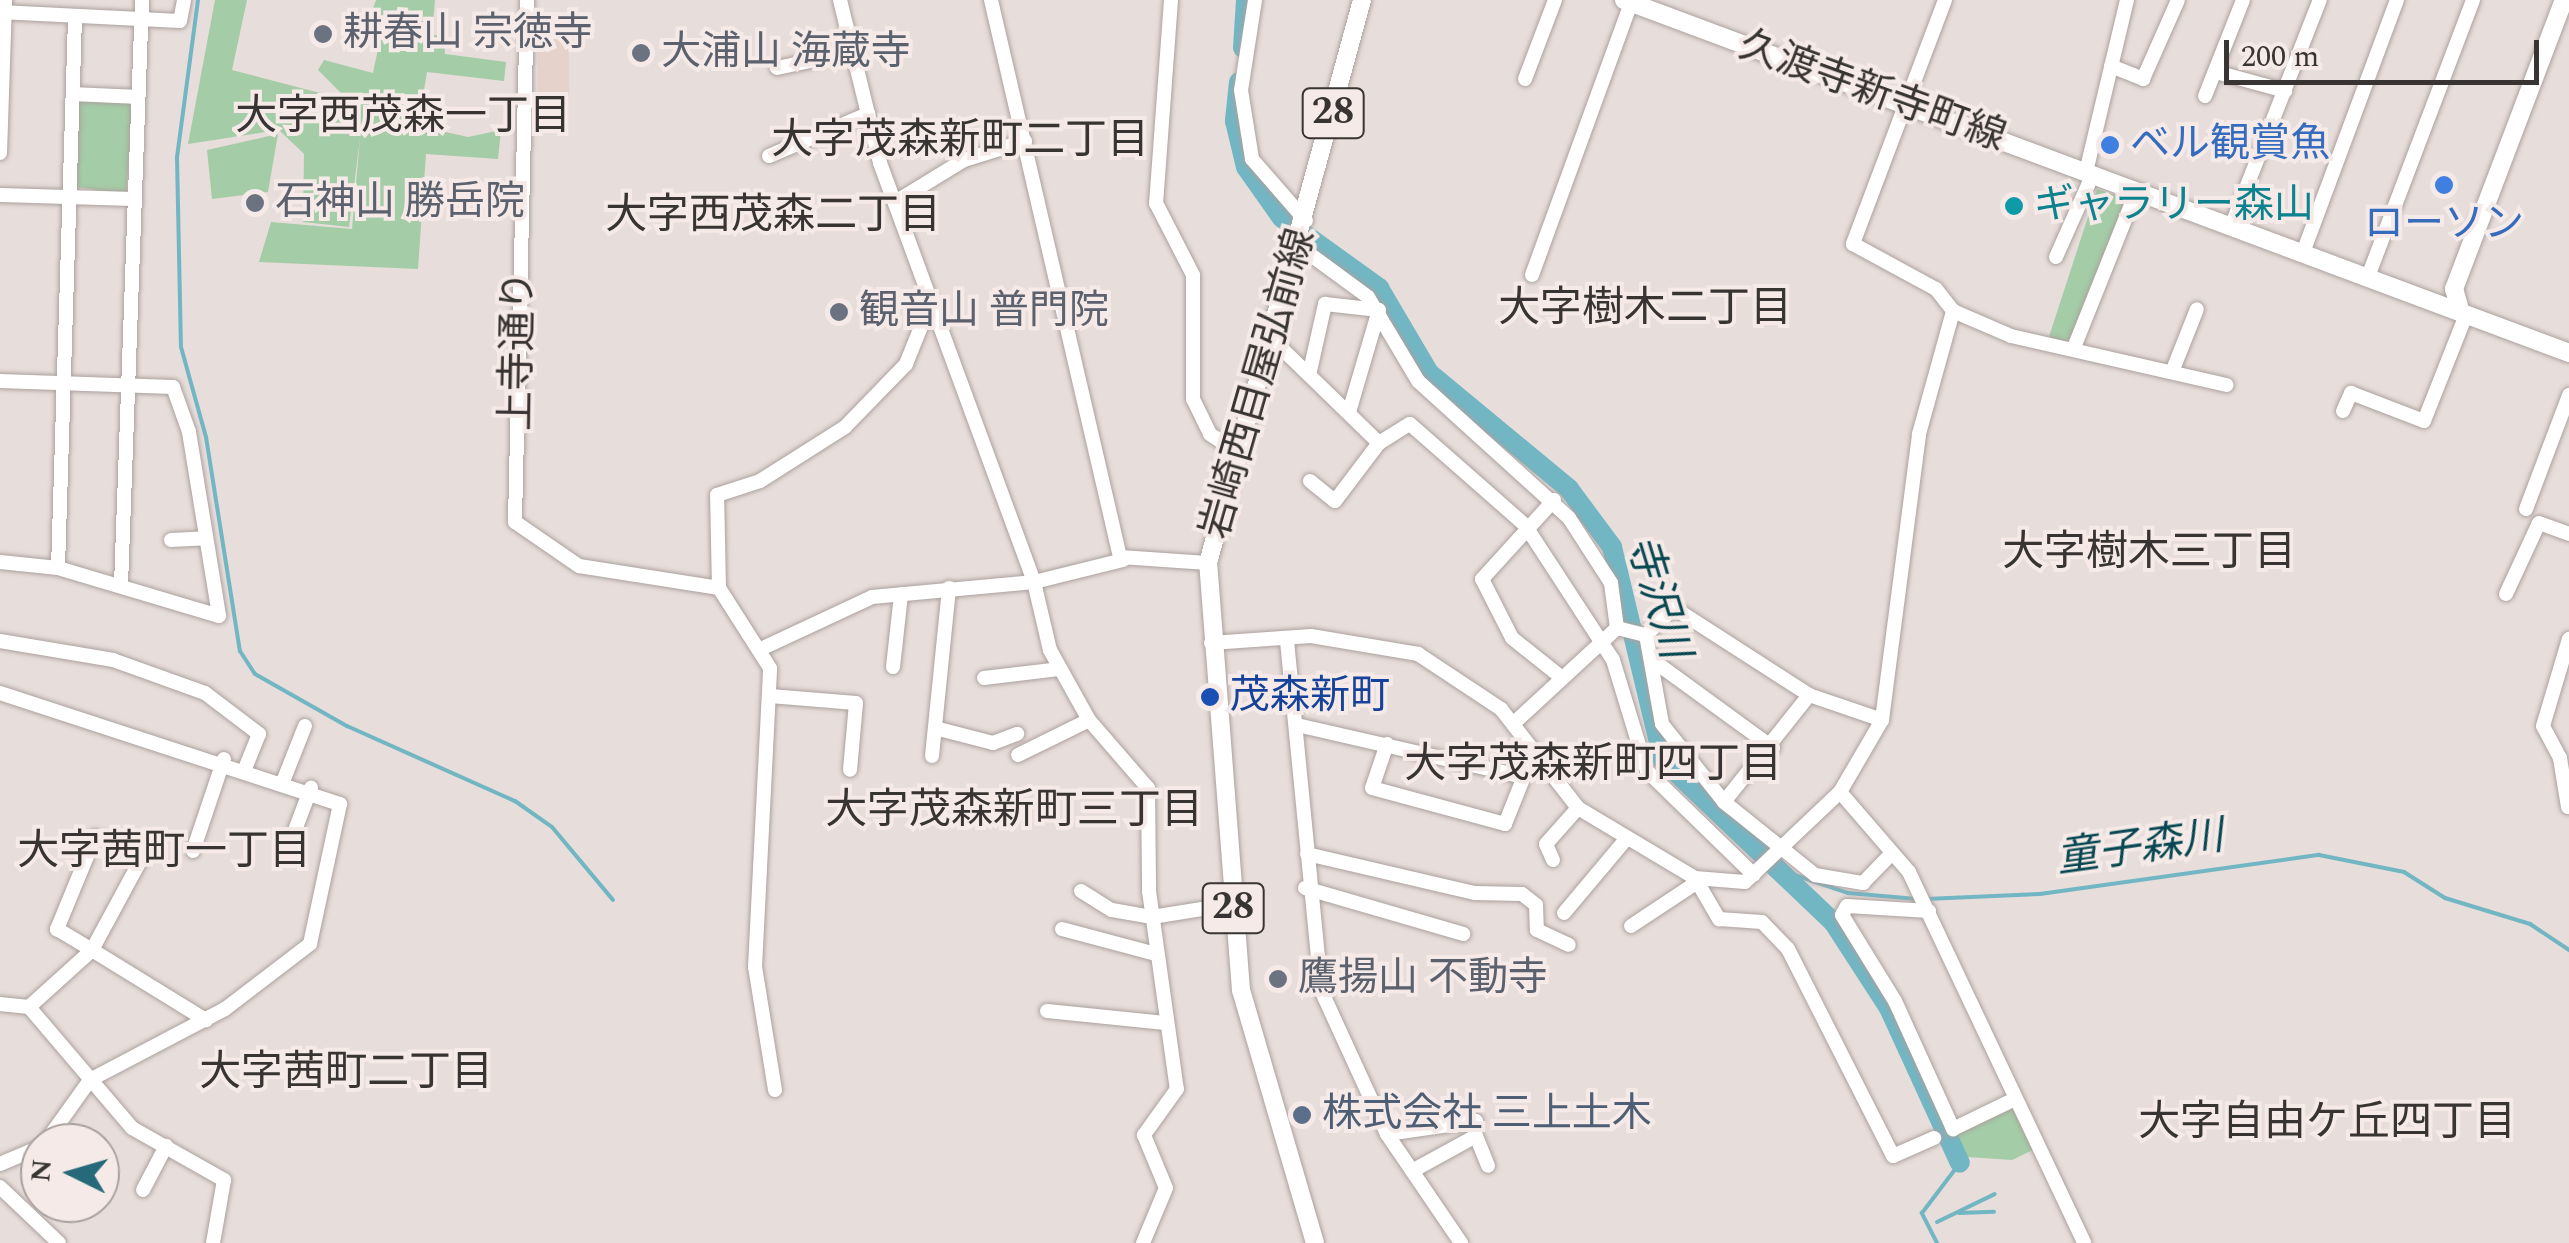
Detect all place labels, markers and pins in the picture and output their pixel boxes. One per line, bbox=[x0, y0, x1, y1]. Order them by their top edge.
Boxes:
place label: 耕春山 宗徳寺 bbox=[343, 10, 593, 58]
marker: 耕春山 宗徳寺 bbox=[312, 23, 334, 45]
place label: 大浦山 海蔵寺 bbox=[661, 29, 911, 77]
marker: 大浦山 海蔵寺 bbox=[630, 42, 652, 64]
place label: ベル観賞魚 bbox=[2130, 121, 2330, 169]
marker: ベル観賞魚 bbox=[2099, 134, 2121, 156]
marker: ローソン bbox=[2433, 174, 2455, 196]
place label: 石神山 勝岳院 bbox=[275, 179, 525, 227]
place label: ギャラリー森山 bbox=[2034, 182, 2314, 230]
marker: 石神山 勝岳院 bbox=[244, 192, 266, 214]
marker: ギャラリー森山 bbox=[2003, 195, 2025, 217]
place label: ローソン bbox=[2364, 201, 2524, 249]
place label: 観音山 普門院 bbox=[859, 288, 1109, 336]
marker: 観音山 普門院 bbox=[828, 301, 850, 323]
place label: 茂森新町 bbox=[1230, 673, 1390, 721]
marker: 茂森新町 bbox=[1199, 686, 1221, 708]
place label: 鷹揚山 不動寺 bbox=[1298, 955, 1548, 1003]
marker: 鷹揚山 不動寺 bbox=[1267, 968, 1289, 990]
place label: 株式会社 三上土木 bbox=[1322, 1091, 1652, 1139]
marker: 株式会社 三上土木 bbox=[1291, 1104, 1313, 1126]

